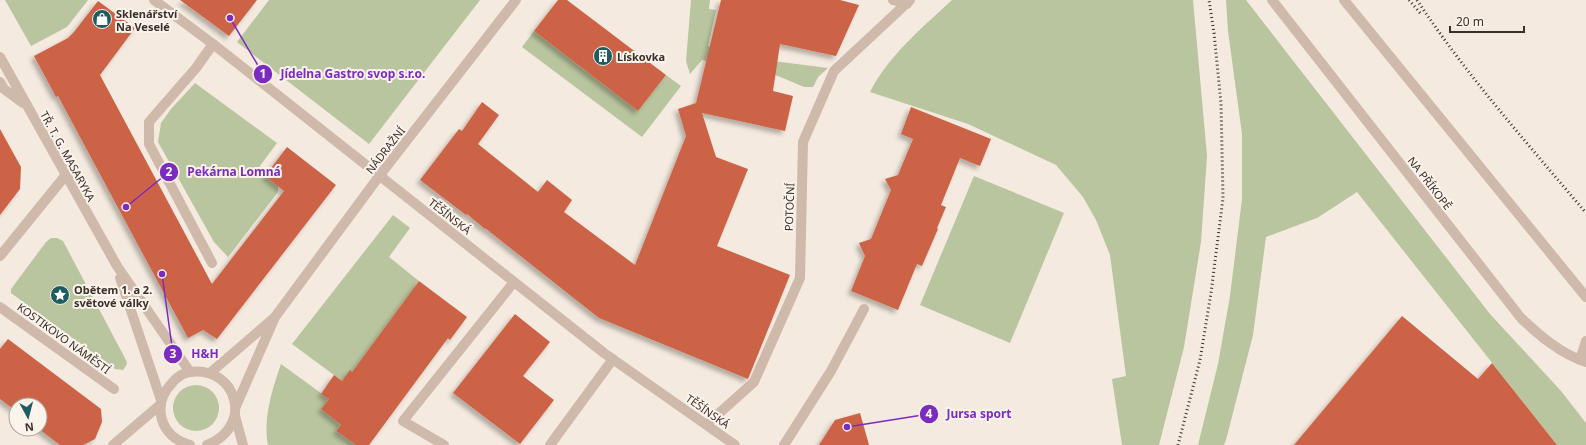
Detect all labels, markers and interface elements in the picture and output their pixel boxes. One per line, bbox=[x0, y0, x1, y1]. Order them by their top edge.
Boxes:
place label: Sklenářství Na Veselé bbox=[116, 6, 178, 34]
shop icon: Sklenářství Na Veselé bbox=[91, 8, 113, 30]
scale bar bbox=[1450, 8, 1524, 34]
text: 20 m bbox=[1456, 13, 1484, 30]
building icon: Lískovka bbox=[592, 45, 614, 67]
place label: Lískovka bbox=[617, 49, 665, 64]
callout: Jídelna Gastro svop s.r.o. bbox=[253, 62, 434, 86]
text: 1 bbox=[260, 65, 266, 82]
text: Jídelna Gastro svop s.r.o. bbox=[279, 65, 426, 82]
street label: TŘ. T. G. MASARYKA bbox=[37, 108, 99, 205]
street label: NÁDRAŽNÍ bbox=[362, 123, 408, 177]
street label: NA PŘÍKOPĚ bbox=[1405, 153, 1455, 213]
callout: Pekárna Lomná bbox=[159, 160, 289, 184]
text: 2 bbox=[166, 163, 173, 180]
text: Pekárna Lomná bbox=[187, 163, 281, 180]
street label: POTOČNÍ bbox=[781, 182, 797, 231]
street label: TĚŠÍNSKÁ bbox=[426, 195, 475, 238]
place label: Obětem 1. a 2. světové války bbox=[74, 282, 152, 310]
place icon: Obětem 1. a 2. světové války bbox=[49, 284, 71, 306]
street label: KOSTIKOVO NÁMĚSTÍ bbox=[15, 299, 114, 377]
callout: H&H bbox=[163, 342, 226, 366]
text: 3 bbox=[170, 345, 177, 362]
text: H&H bbox=[191, 345, 219, 362]
street label: TĚŠÍNSKÁ bbox=[683, 390, 734, 432]
north arrow bbox=[8, 397, 48, 437]
callout: Jursa sport bbox=[919, 402, 1020, 426]
text: 4 bbox=[926, 405, 933, 422]
text: Jursa sport bbox=[945, 405, 1012, 422]
text: N bbox=[24, 419, 35, 435]

